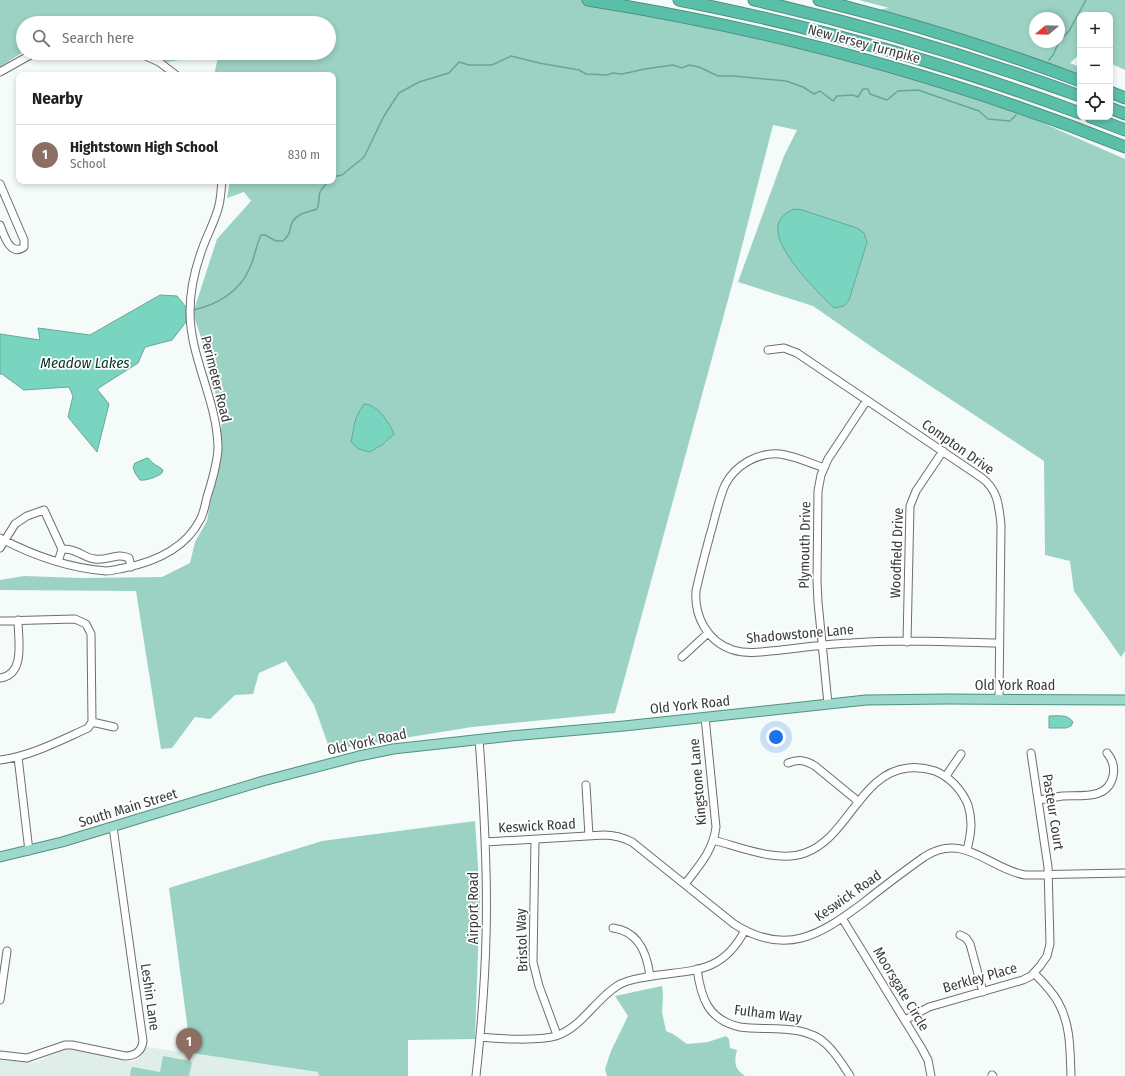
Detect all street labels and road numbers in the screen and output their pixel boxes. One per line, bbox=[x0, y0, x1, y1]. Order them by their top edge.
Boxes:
street label: New Jersey Turnpike bbox=[806, 21, 922, 67]
street label: Perimeter Road bbox=[197, 334, 235, 424]
street label: Compton Drive bbox=[919, 416, 998, 478]
street label: Plymouth Drive bbox=[796, 501, 814, 589]
street label: Woodfield Drive bbox=[887, 507, 907, 599]
street label: Shadowstone Lane bbox=[746, 621, 855, 647]
street label: Old York Road bbox=[975, 677, 1055, 694]
street label: Old York Road bbox=[649, 692, 731, 718]
street label: Old York Road bbox=[326, 725, 408, 759]
street label: Kingstone Lane bbox=[686, 738, 710, 826]
street label: Pasteur Court bbox=[1039, 773, 1067, 852]
street label: South Main Street bbox=[77, 785, 180, 831]
street label: Keswick Road bbox=[498, 815, 576, 837]
street label: Keswick Road bbox=[811, 867, 885, 925]
street label: Airport Road bbox=[465, 872, 482, 944]
street label: Bristol Way bbox=[512, 907, 532, 972]
street label: Moorsgate Circle bbox=[869, 944, 933, 1034]
street label: Berkley Place bbox=[941, 959, 1019, 997]
street label: Leshin Lane bbox=[137, 962, 163, 1032]
street label: Fulham Way bbox=[733, 1001, 803, 1027]

